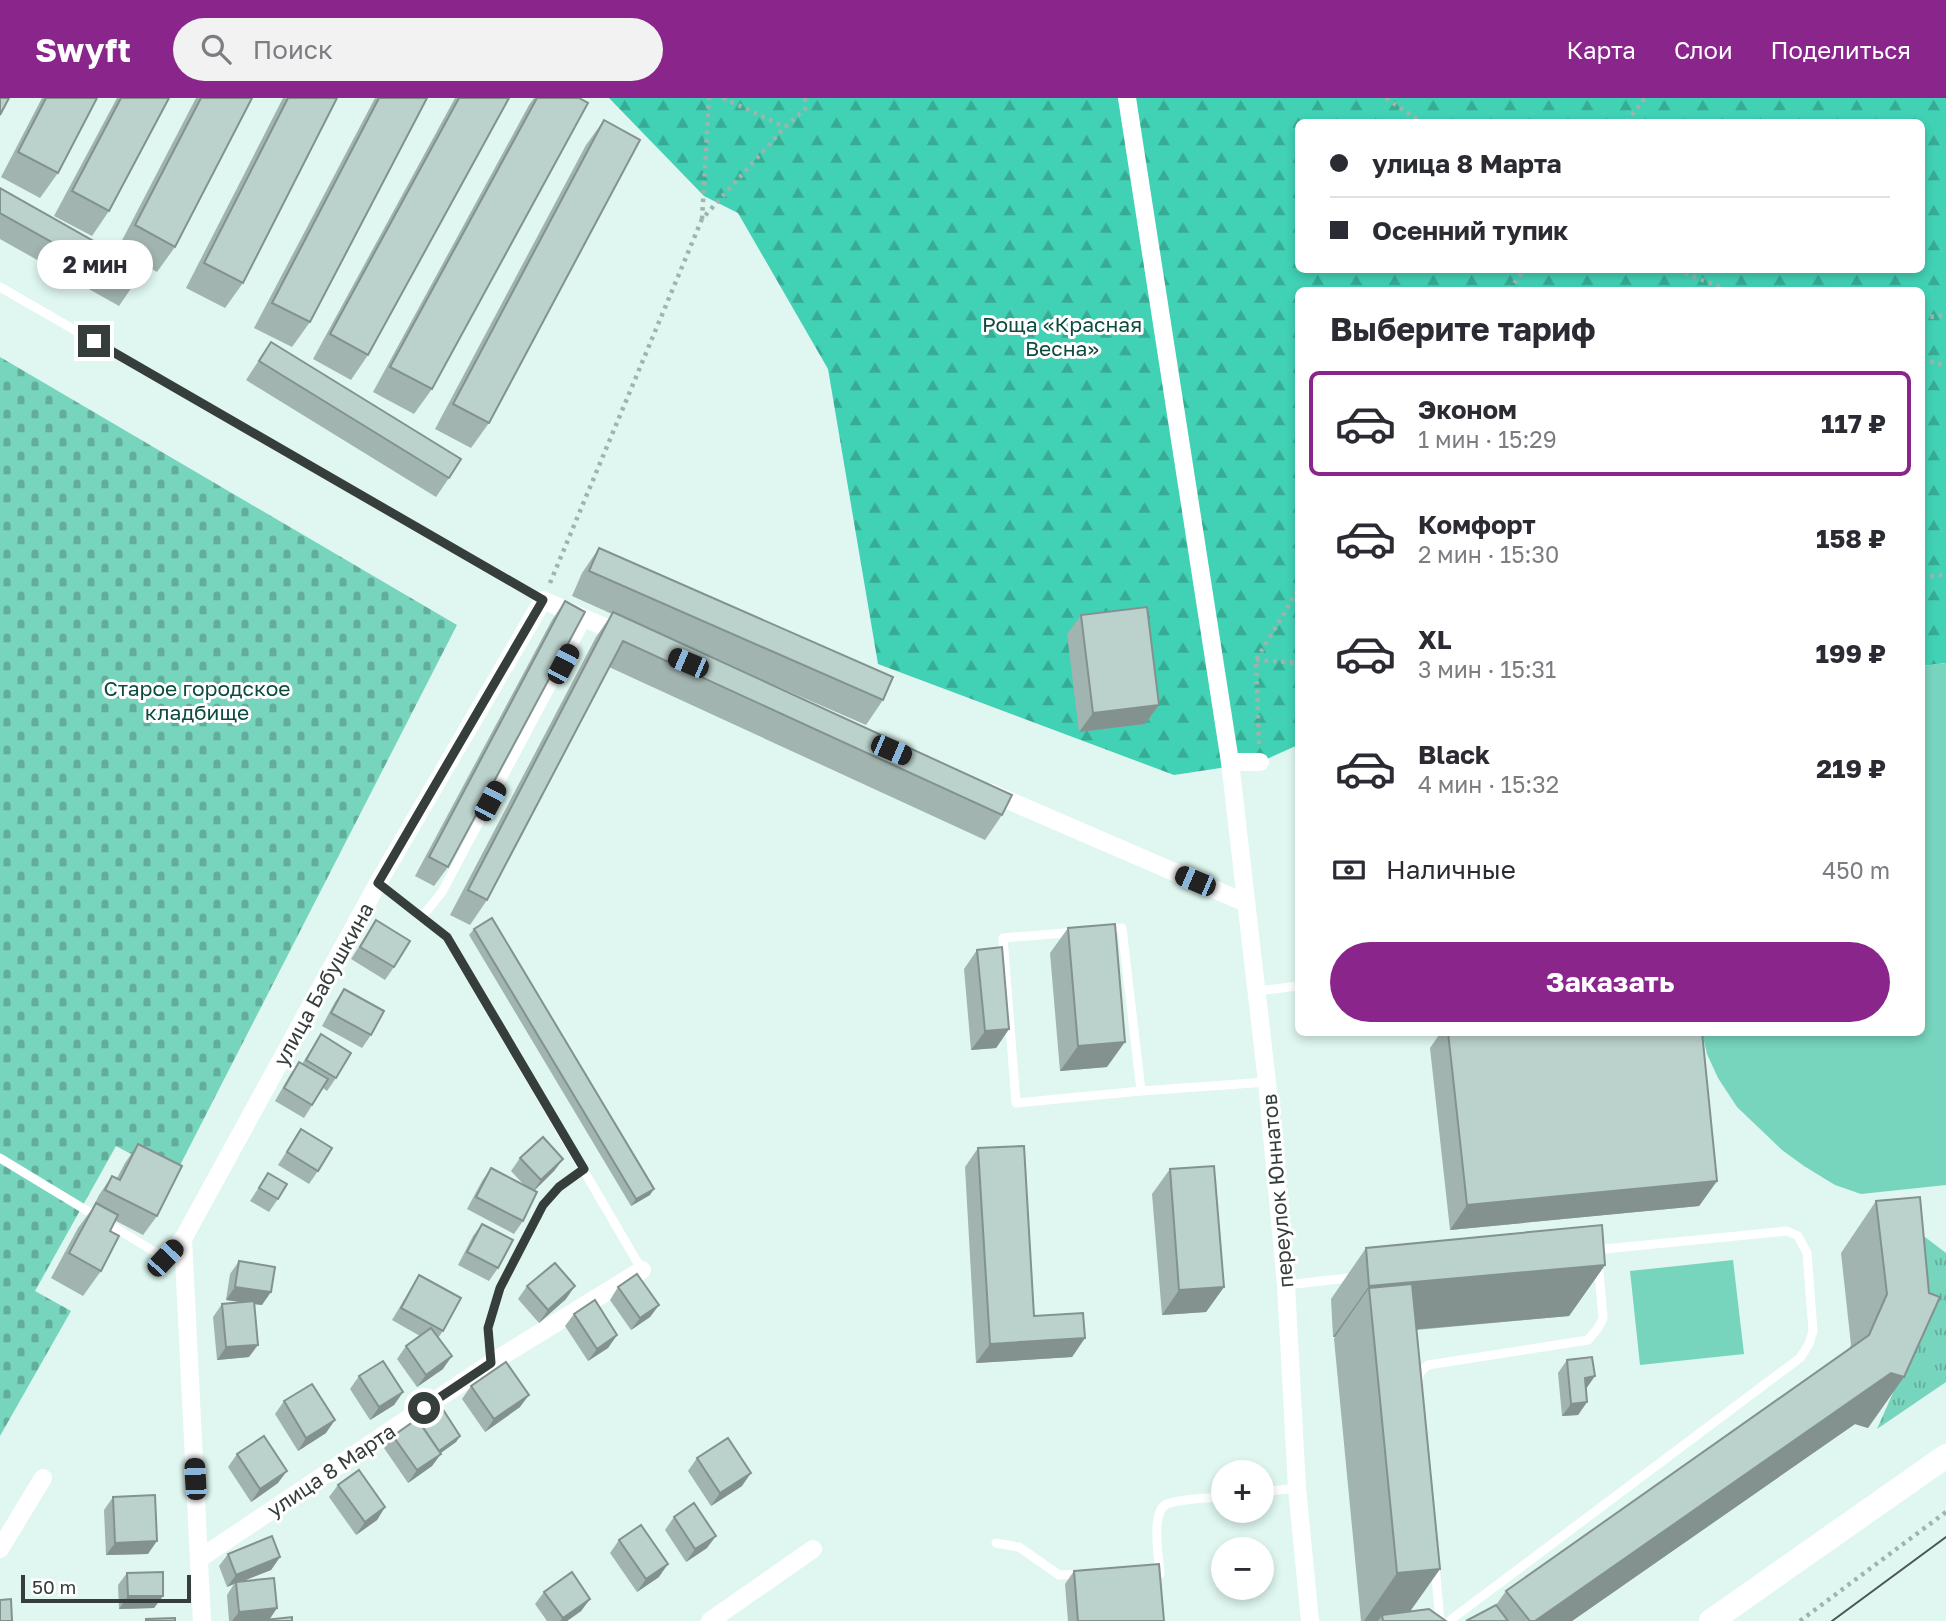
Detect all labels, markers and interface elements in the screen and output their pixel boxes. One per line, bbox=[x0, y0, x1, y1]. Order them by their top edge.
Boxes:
search box bbox=[173, 18, 663, 81]
text: Swyft bbox=[35, 30, 131, 69]
icon: search bbox=[197, 30, 235, 68]
text: Поиск bbox=[253, 34, 333, 65]
text: Карта bbox=[1566, 35, 1636, 64]
text: Слои bbox=[1674, 35, 1733, 64]
text: Поделиться bbox=[1771, 35, 1911, 64]
text: улица 8 Марта bbox=[1372, 148, 1562, 179]
text: Осенний тупик bbox=[1372, 215, 1568, 246]
callout: 2 мин bbox=[36, 240, 152, 288]
text: 2 мин bbox=[63, 250, 127, 278]
text: Выберите тариф bbox=[1330, 310, 1596, 348]
park label: Роща «Красная Весна» bbox=[982, 311, 1142, 361]
route end bbox=[78, 325, 110, 357]
icon: car bbox=[1334, 392, 1397, 455]
text: Эконом bbox=[1418, 394, 1517, 425]
text: 117 ₽ bbox=[1821, 408, 1886, 439]
text: 1 мин · 15:29 bbox=[1418, 425, 1557, 453]
icon: car bbox=[1334, 507, 1397, 570]
text: Комфорт bbox=[1418, 509, 1536, 540]
text: 158 ₽ bbox=[1816, 523, 1886, 554]
text: 2 мин · 15:30 bbox=[1418, 540, 1559, 568]
icon: car bbox=[1334, 622, 1397, 685]
text: XL bbox=[1418, 624, 1452, 655]
text: 199 ₽ bbox=[1816, 638, 1886, 669]
car bbox=[544, 641, 583, 687]
car bbox=[665, 645, 712, 681]
text: 3 мин · 15:31 bbox=[1418, 655, 1556, 683]
park label: Старое городское кладбище bbox=[104, 675, 290, 725]
car bbox=[868, 732, 915, 768]
icon: car bbox=[1334, 737, 1397, 800]
text: Black bbox=[1418, 739, 1490, 770]
text: 219 ₽ bbox=[1816, 753, 1886, 784]
text: 4 мин · 15:32 bbox=[1418, 770, 1559, 798]
car bbox=[471, 778, 510, 824]
icon: cash bbox=[1330, 851, 1368, 889]
text: Наличные bbox=[1386, 854, 1516, 885]
text: 450 m bbox=[1822, 856, 1890, 884]
car bbox=[1172, 863, 1219, 899]
street label: улица Бабушкина bbox=[267, 898, 379, 1070]
button: Заказать bbox=[1330, 942, 1890, 1022]
street label: переулок Юннатов bbox=[1256, 1093, 1298, 1289]
car bbox=[143, 1235, 188, 1281]
route start bbox=[408, 1392, 440, 1424]
street label: улица 8 Марта bbox=[262, 1418, 400, 1522]
car bbox=[184, 1457, 207, 1501]
map controls bbox=[1211, 1460, 1274, 1600]
button: + bbox=[1211, 1460, 1274, 1523]
button: − bbox=[1211, 1537, 1274, 1600]
scale bar bbox=[21, 1572, 191, 1604]
text: 50 m bbox=[32, 1575, 76, 1598]

